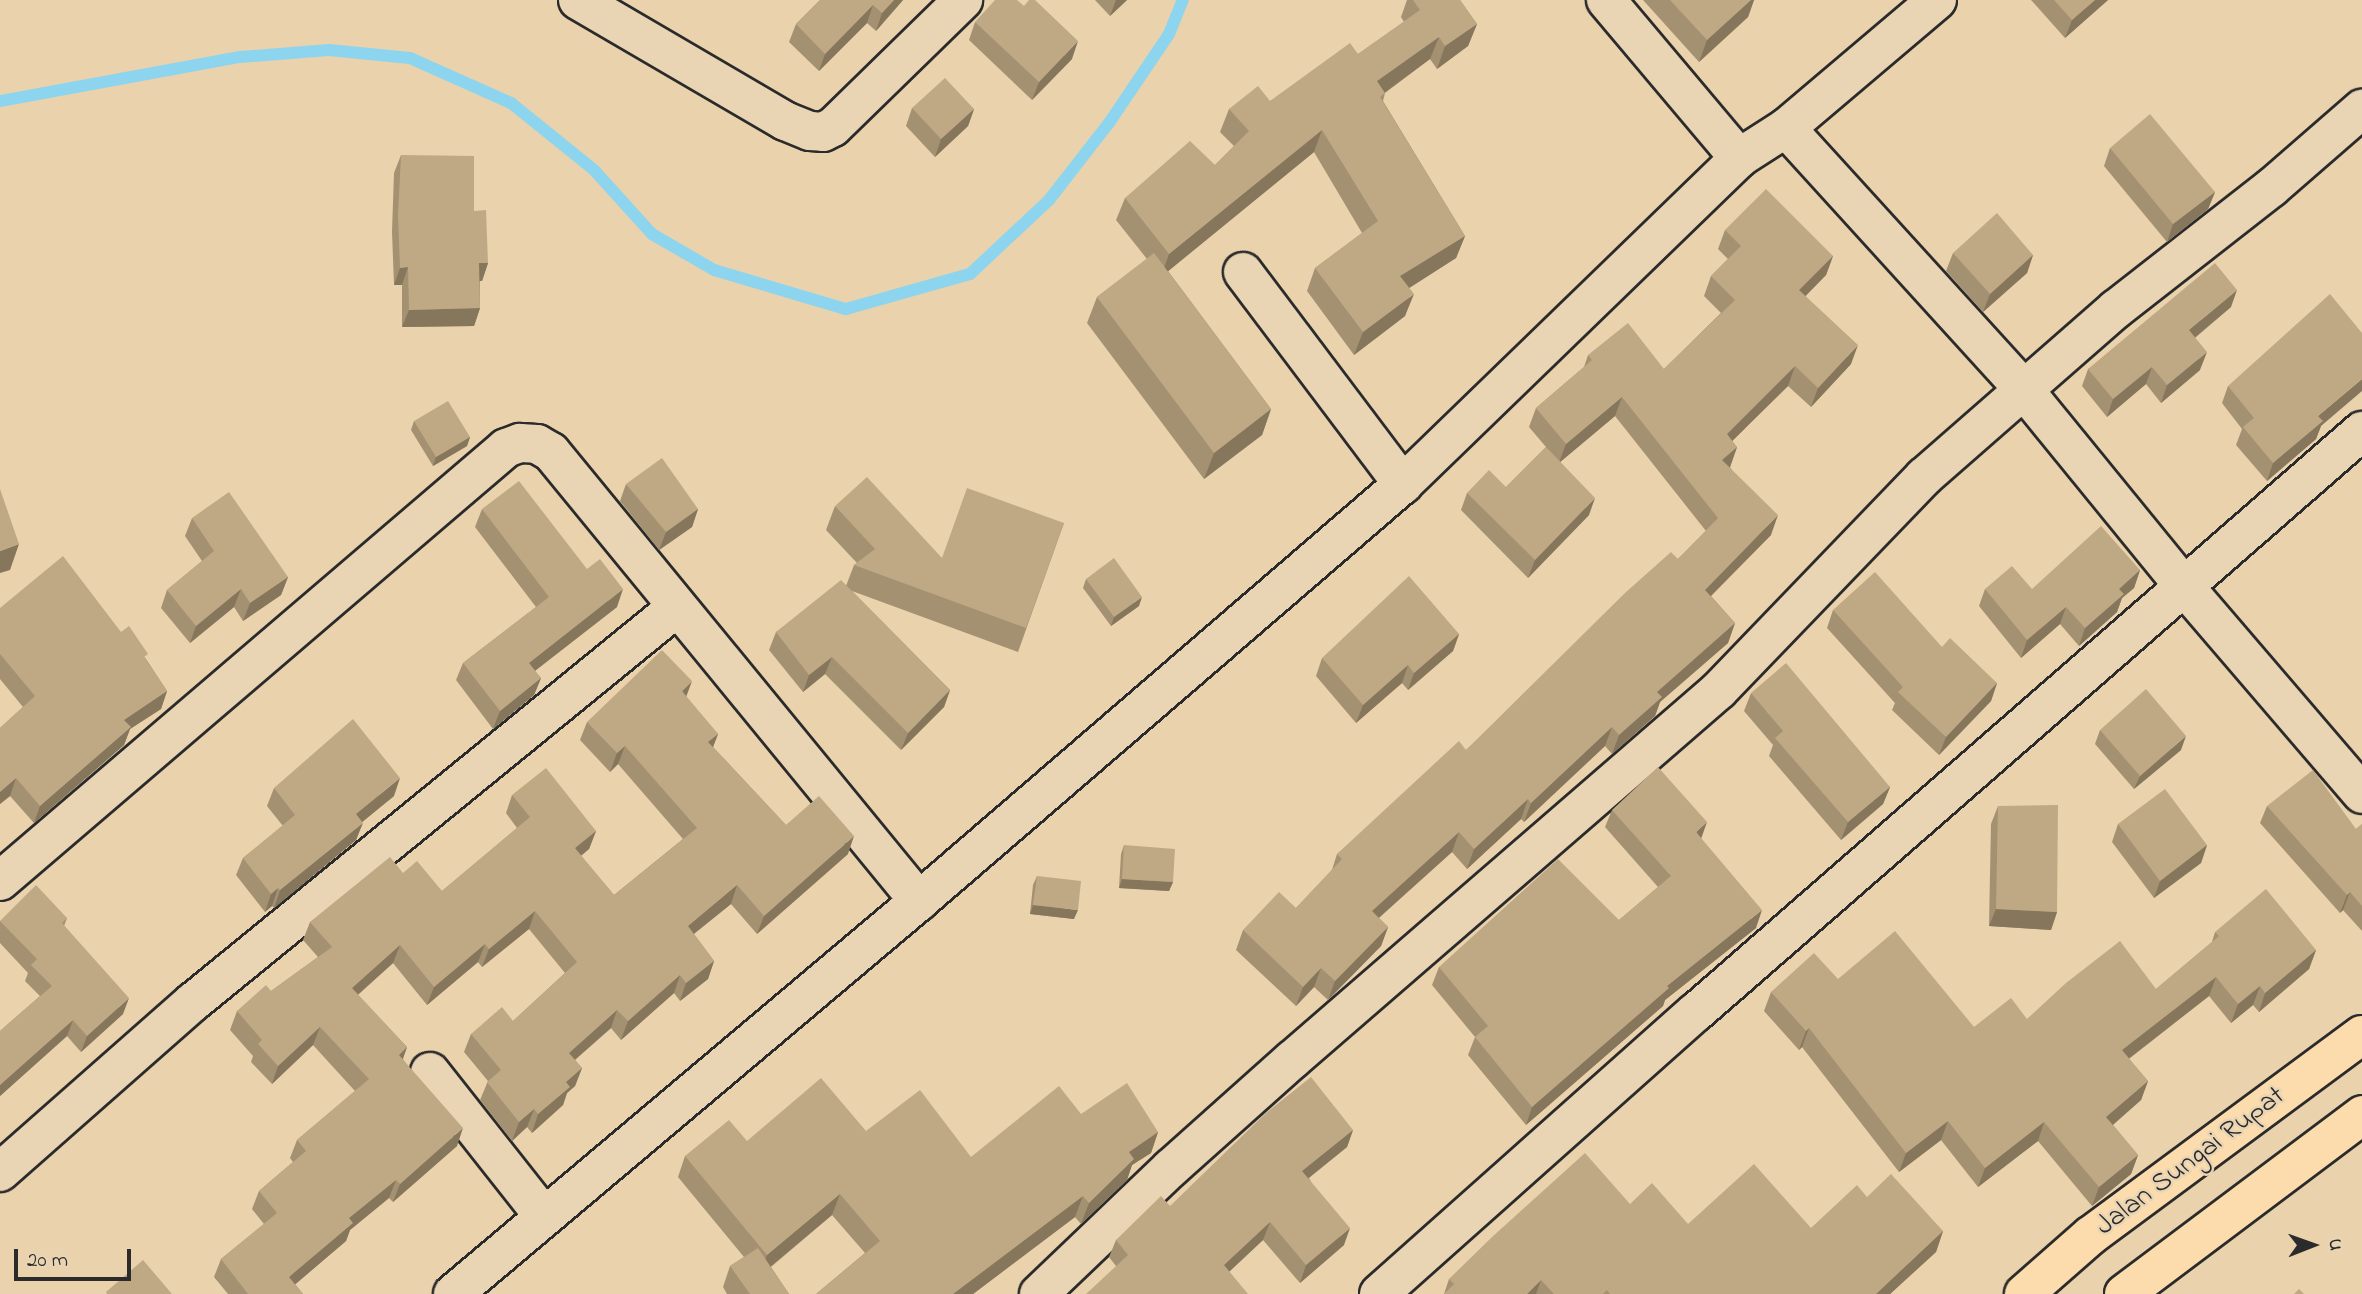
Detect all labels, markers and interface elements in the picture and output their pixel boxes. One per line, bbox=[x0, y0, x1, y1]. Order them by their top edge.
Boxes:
street label: Jalan Sungai Rupat bbox=[2090, 1080, 2292, 1244]
north arrow bbox=[2278, 1210, 2348, 1280]
scale bar bbox=[18, 1234, 135, 1278]
text: U bbox=[2321, 1238, 2348, 1251]
text: 20 m bbox=[27, 1246, 68, 1276]

